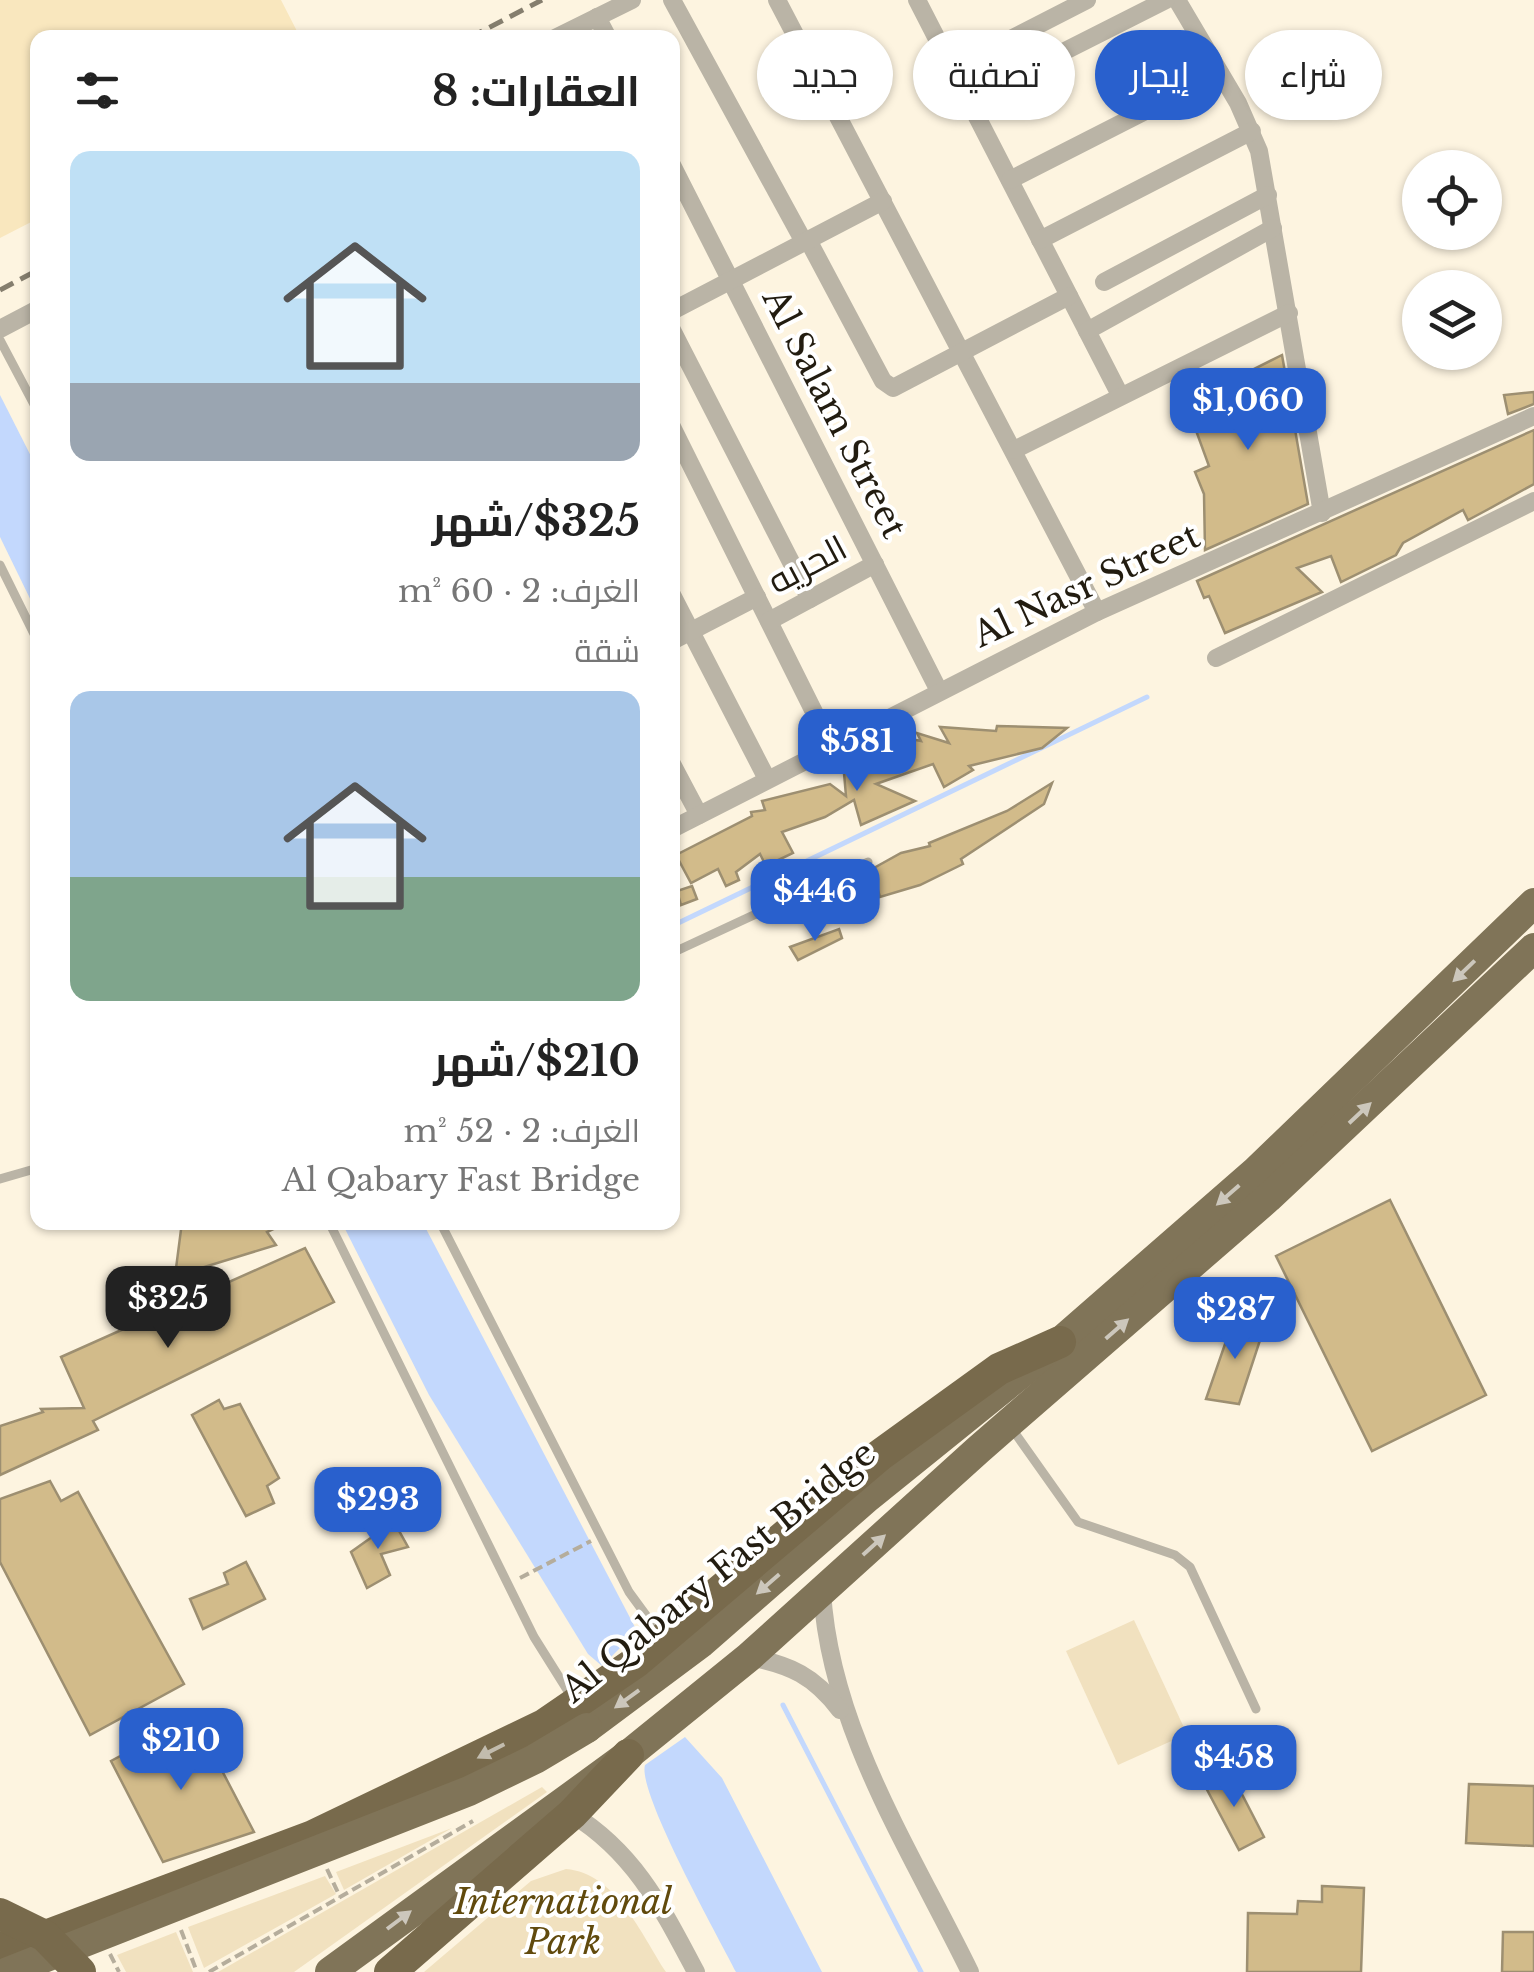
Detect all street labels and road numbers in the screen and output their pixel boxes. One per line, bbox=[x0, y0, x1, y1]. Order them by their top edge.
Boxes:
street label: Al Salam Street bbox=[753, 280, 916, 545]
street label: Al Nasr Street bbox=[965, 514, 1206, 657]
street label: الحريه bbox=[760, 526, 854, 602]
street label: Al Qabary Fast Bridge bbox=[551, 1431, 884, 1712]

